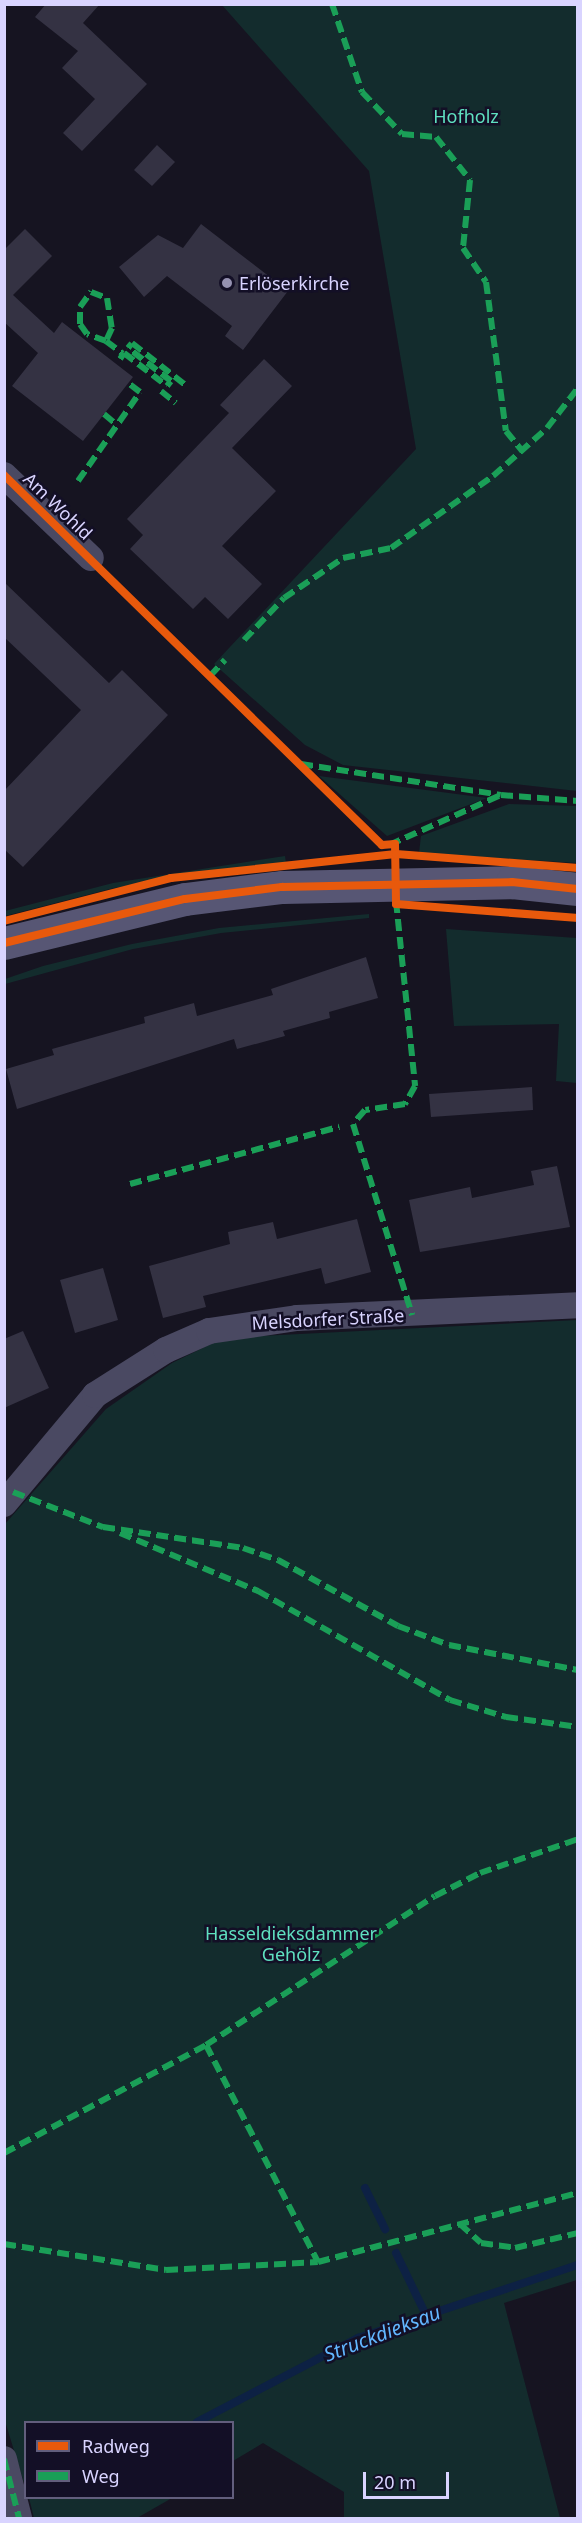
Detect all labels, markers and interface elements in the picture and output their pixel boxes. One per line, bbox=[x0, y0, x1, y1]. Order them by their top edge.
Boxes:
park label: Hofholz bbox=[433, 105, 499, 127]
place label: Erlöserkirche bbox=[239, 272, 349, 294]
marker: Erlöserkirche bbox=[220, 276, 234, 290]
street label: Am Wohld bbox=[19, 468, 97, 544]
street label: Melsdorfer Straße bbox=[251, 1304, 405, 1334]
park label: Hasseldieksdammer Gehölz bbox=[205, 1923, 377, 1966]
water label: Struckdieksau bbox=[320, 2300, 444, 2366]
legend bbox=[24, 2421, 234, 2499]
text: Radweg bbox=[82, 2434, 150, 2458]
scale bar bbox=[366, 2460, 452, 2498]
text: Weg bbox=[82, 2464, 120, 2488]
text: 20 m bbox=[374, 2470, 416, 2494]

